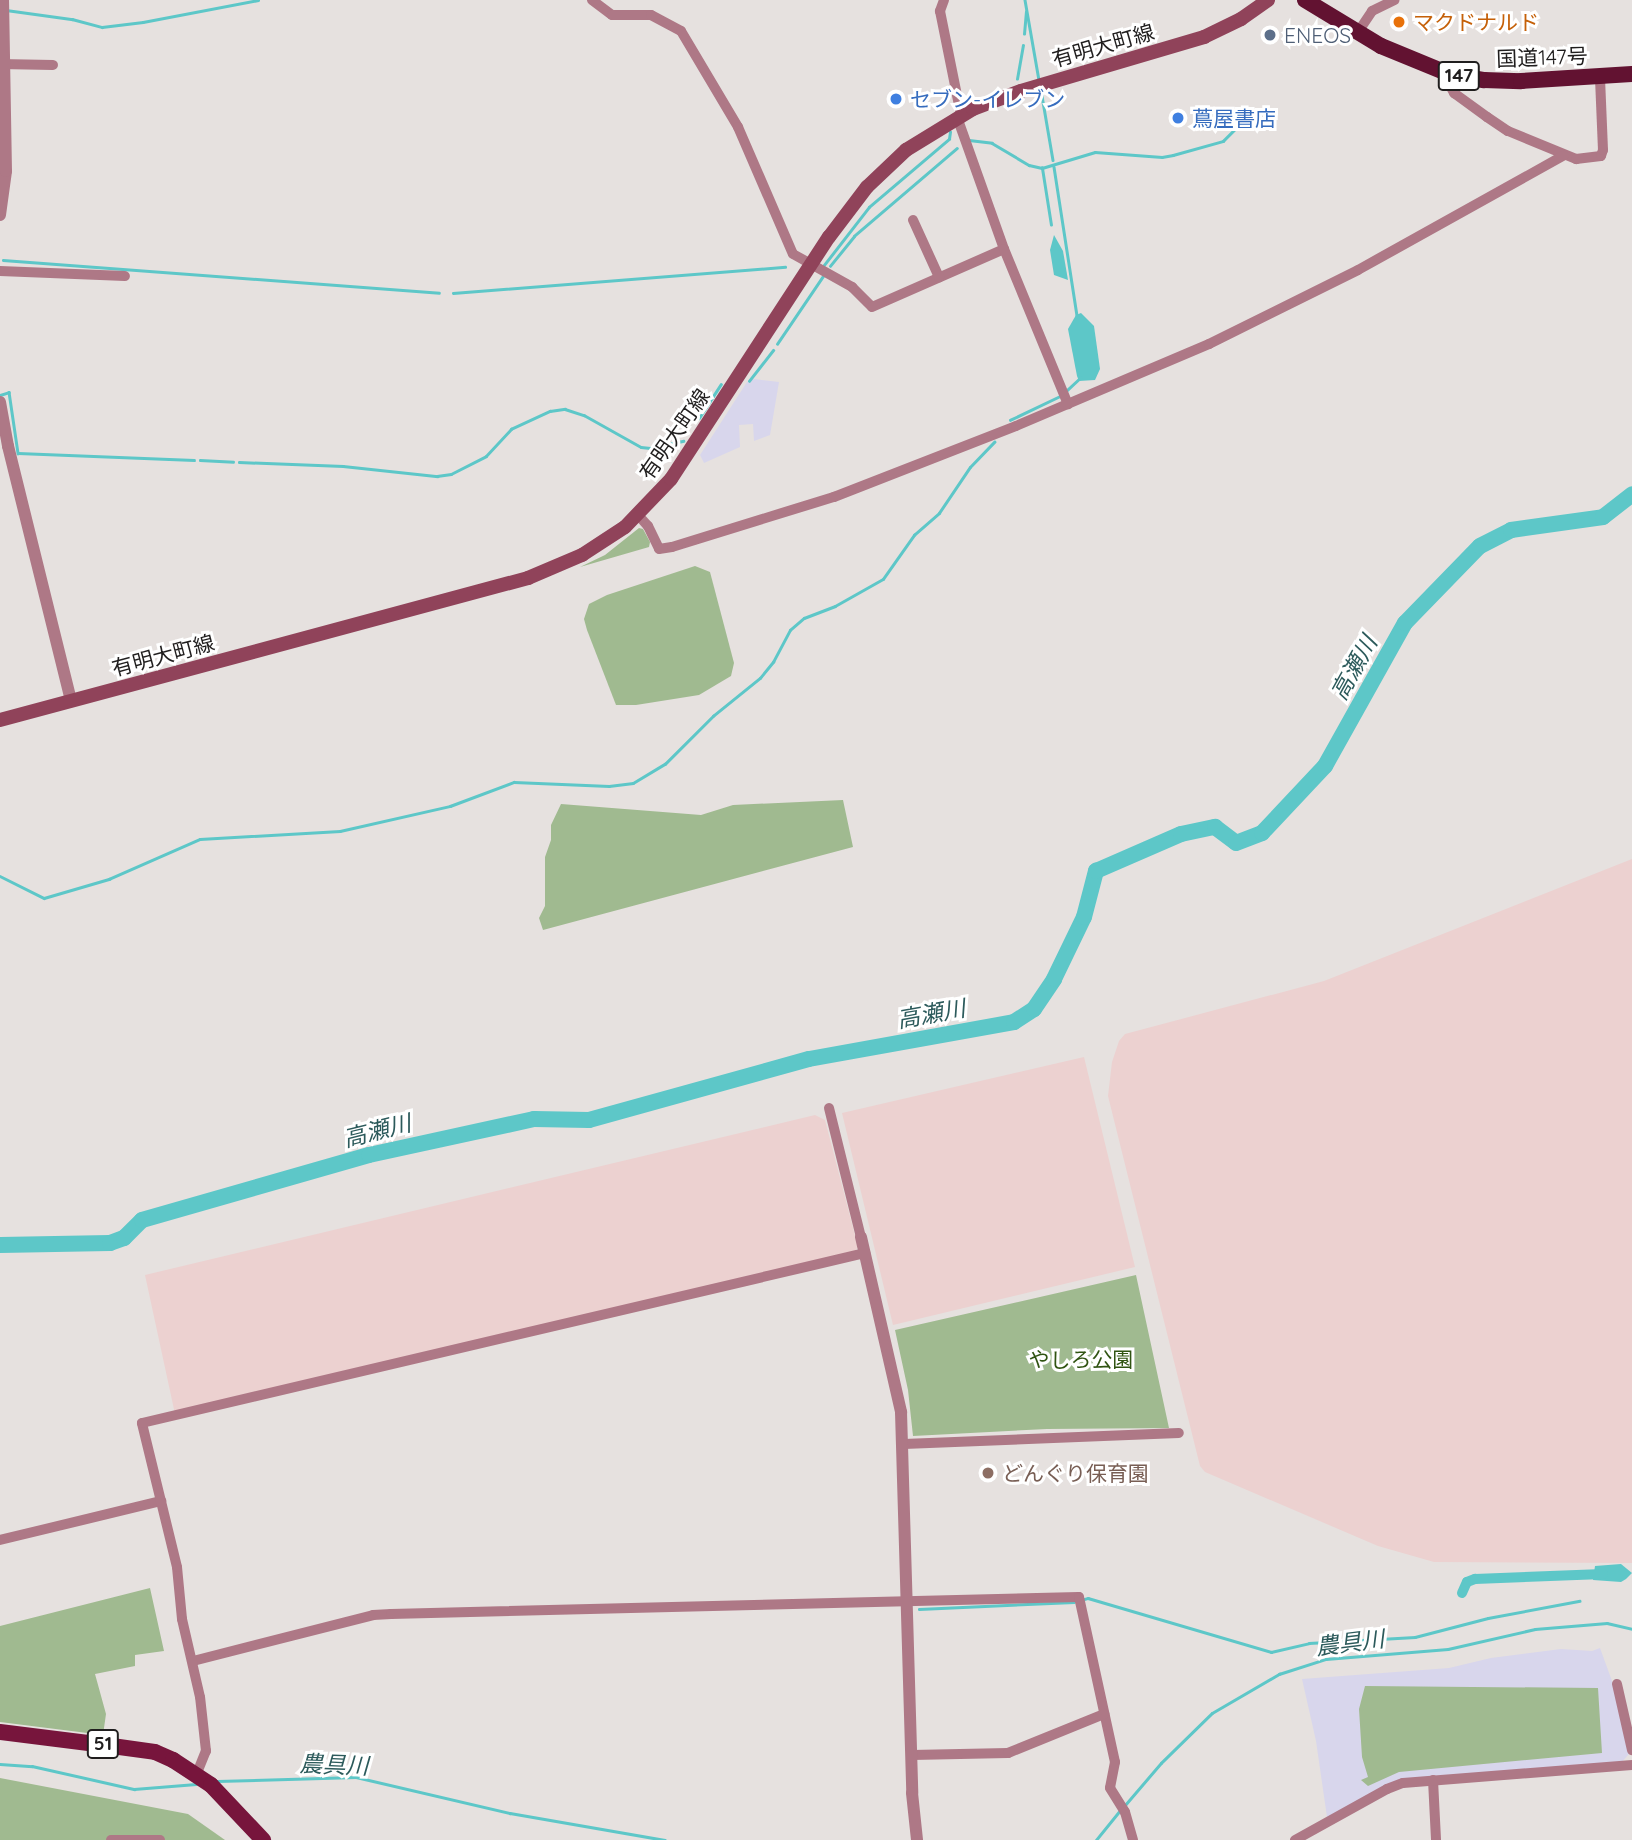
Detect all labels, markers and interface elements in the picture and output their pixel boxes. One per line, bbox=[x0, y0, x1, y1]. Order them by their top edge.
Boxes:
place label: マクドナルド bbox=[1413, 9, 1539, 35]
marker: マクドナルド bbox=[1391, 14, 1407, 30]
street label: 有明大町線 bbox=[1049, 18, 1157, 72]
place label: ENEOS bbox=[1284, 22, 1351, 48]
marker: ENEOS bbox=[1262, 27, 1278, 43]
street label: 国道147号 bbox=[1496, 43, 1588, 71]
road number: 147 bbox=[1436, 60, 1482, 92]
place label: セブン-イレブン bbox=[910, 86, 1065, 112]
marker: セブン-イレブン bbox=[888, 91, 904, 107]
place label: 蔦屋書店 bbox=[1192, 105, 1276, 131]
marker: 蔦屋書店 bbox=[1170, 110, 1186, 126]
street label: 有明大町線 bbox=[634, 384, 714, 484]
street label: 有明大町線 bbox=[109, 629, 217, 681]
water label: 高瀬川 bbox=[1325, 631, 1383, 705]
water label: 高瀬川 bbox=[895, 994, 967, 1034]
water label: 高瀬川 bbox=[340, 1109, 414, 1153]
park label: やしろ公園 bbox=[1029, 1346, 1133, 1372]
place label: どんぐり保育園 bbox=[1002, 1460, 1149, 1486]
marker: どんぐり保育園 bbox=[980, 1465, 996, 1481]
water label: 農具川 bbox=[1314, 1625, 1386, 1661]
road number: 51 bbox=[86, 1728, 120, 1760]
water label: 農具川 bbox=[299, 1750, 369, 1780]

